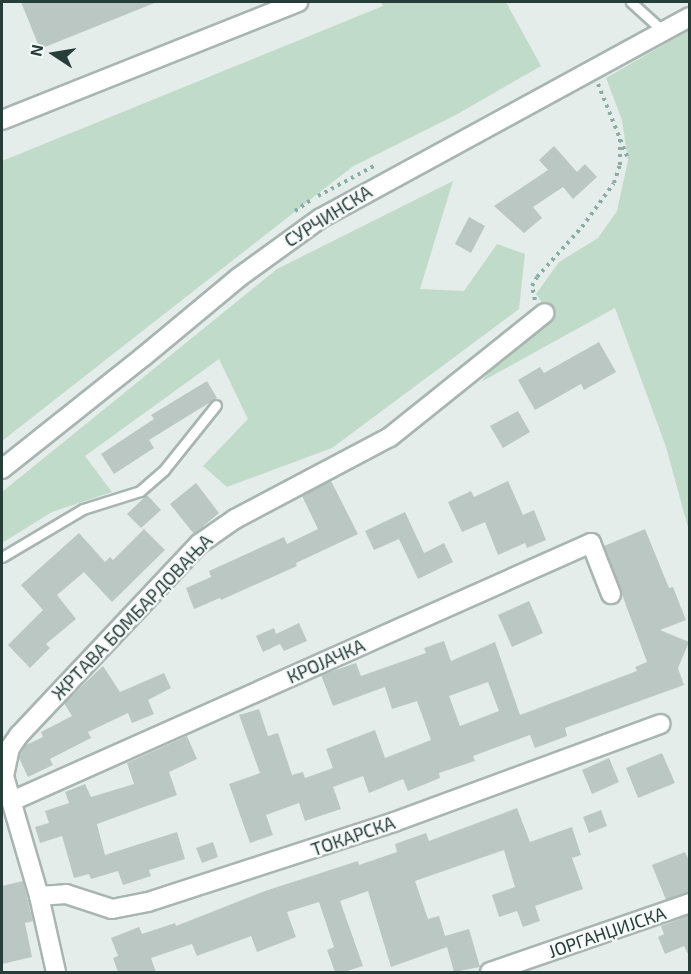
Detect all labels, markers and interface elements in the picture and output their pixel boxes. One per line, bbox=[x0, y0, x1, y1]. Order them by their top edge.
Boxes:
north arrow bbox=[24, 24, 84, 84]
text: N bbox=[25, 43, 46, 58]
street label: СУРЧИНСКА bbox=[280, 181, 376, 251]
street label: ЖРТАВА БОМБАРДОВАЊА bbox=[47, 530, 217, 704]
street label: КРОЈАЧКА bbox=[284, 634, 368, 688]
street label: ТОКАРСКА bbox=[308, 812, 398, 860]
street label: ЈОРГАНЏИЈСКА bbox=[545, 902, 669, 962]

